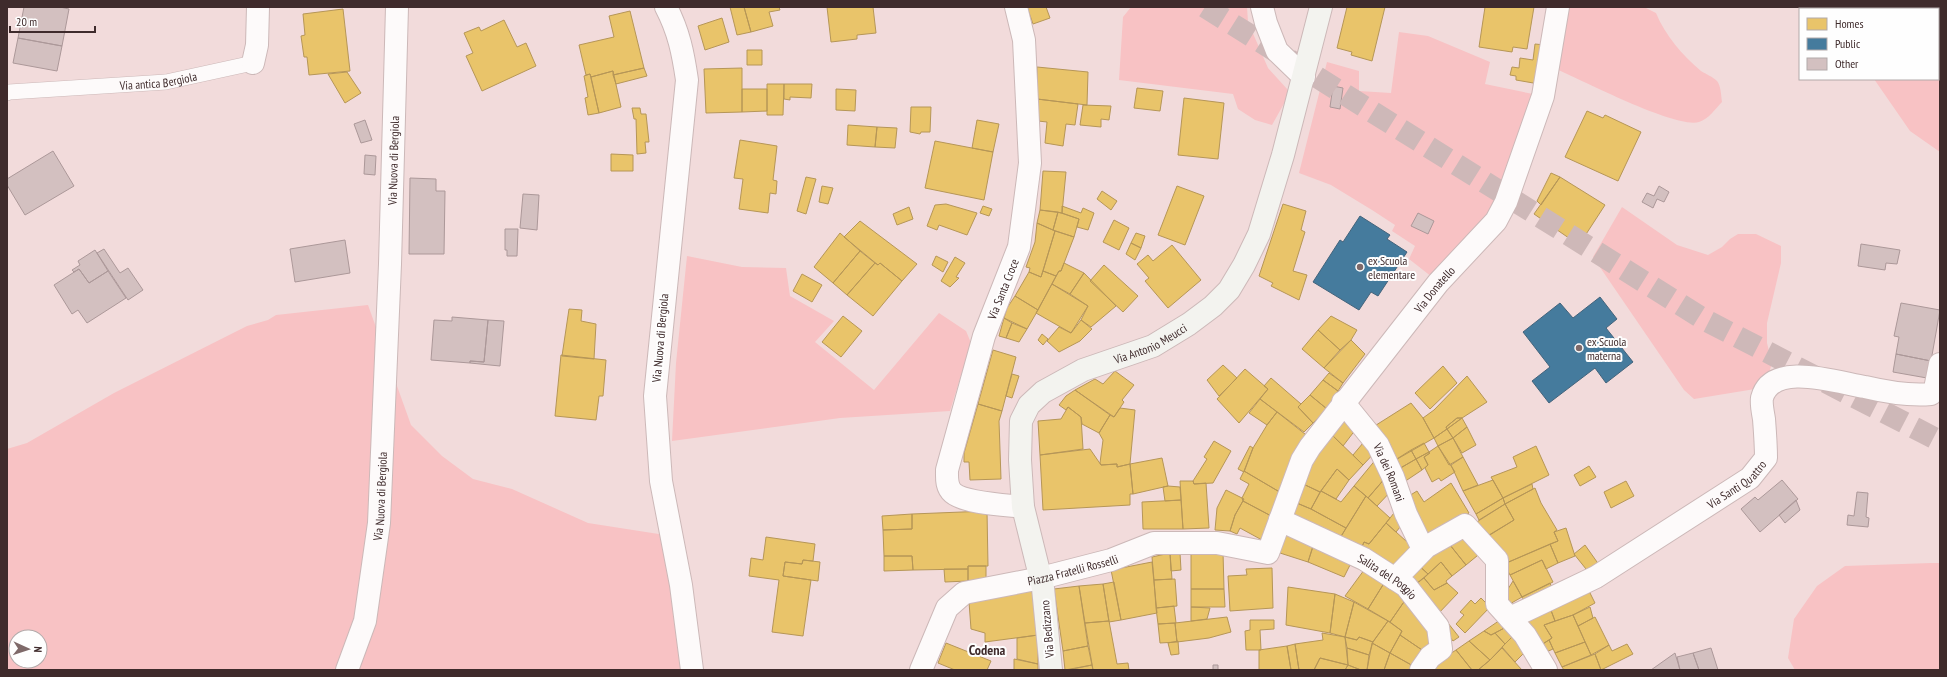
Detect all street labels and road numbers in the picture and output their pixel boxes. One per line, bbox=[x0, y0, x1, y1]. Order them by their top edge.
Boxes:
street label: Via antica Bergiola bbox=[118, 68, 198, 92]
street label: Via Nuova di Bergiola bbox=[384, 115, 402, 206]
street label: Via Santa Croce bbox=[984, 256, 1022, 323]
street label: Via Donatello bbox=[1410, 263, 1458, 316]
street label: Via Nuova di Bergiola bbox=[649, 293, 671, 384]
street label: Via Antonio Meucci bbox=[1111, 320, 1189, 367]
street label: Via dei Romani bbox=[1370, 440, 1408, 503]
street label: Via Nuova di Bergiola bbox=[369, 451, 390, 543]
street label: Via Santi Quattro bbox=[1703, 457, 1769, 512]
street label: Salita del Poggio bbox=[1356, 550, 1421, 602]
street label: Piazza Fratelli Rosselli bbox=[1026, 551, 1120, 588]
street label: Via Bedizzano bbox=[1037, 600, 1057, 659]

